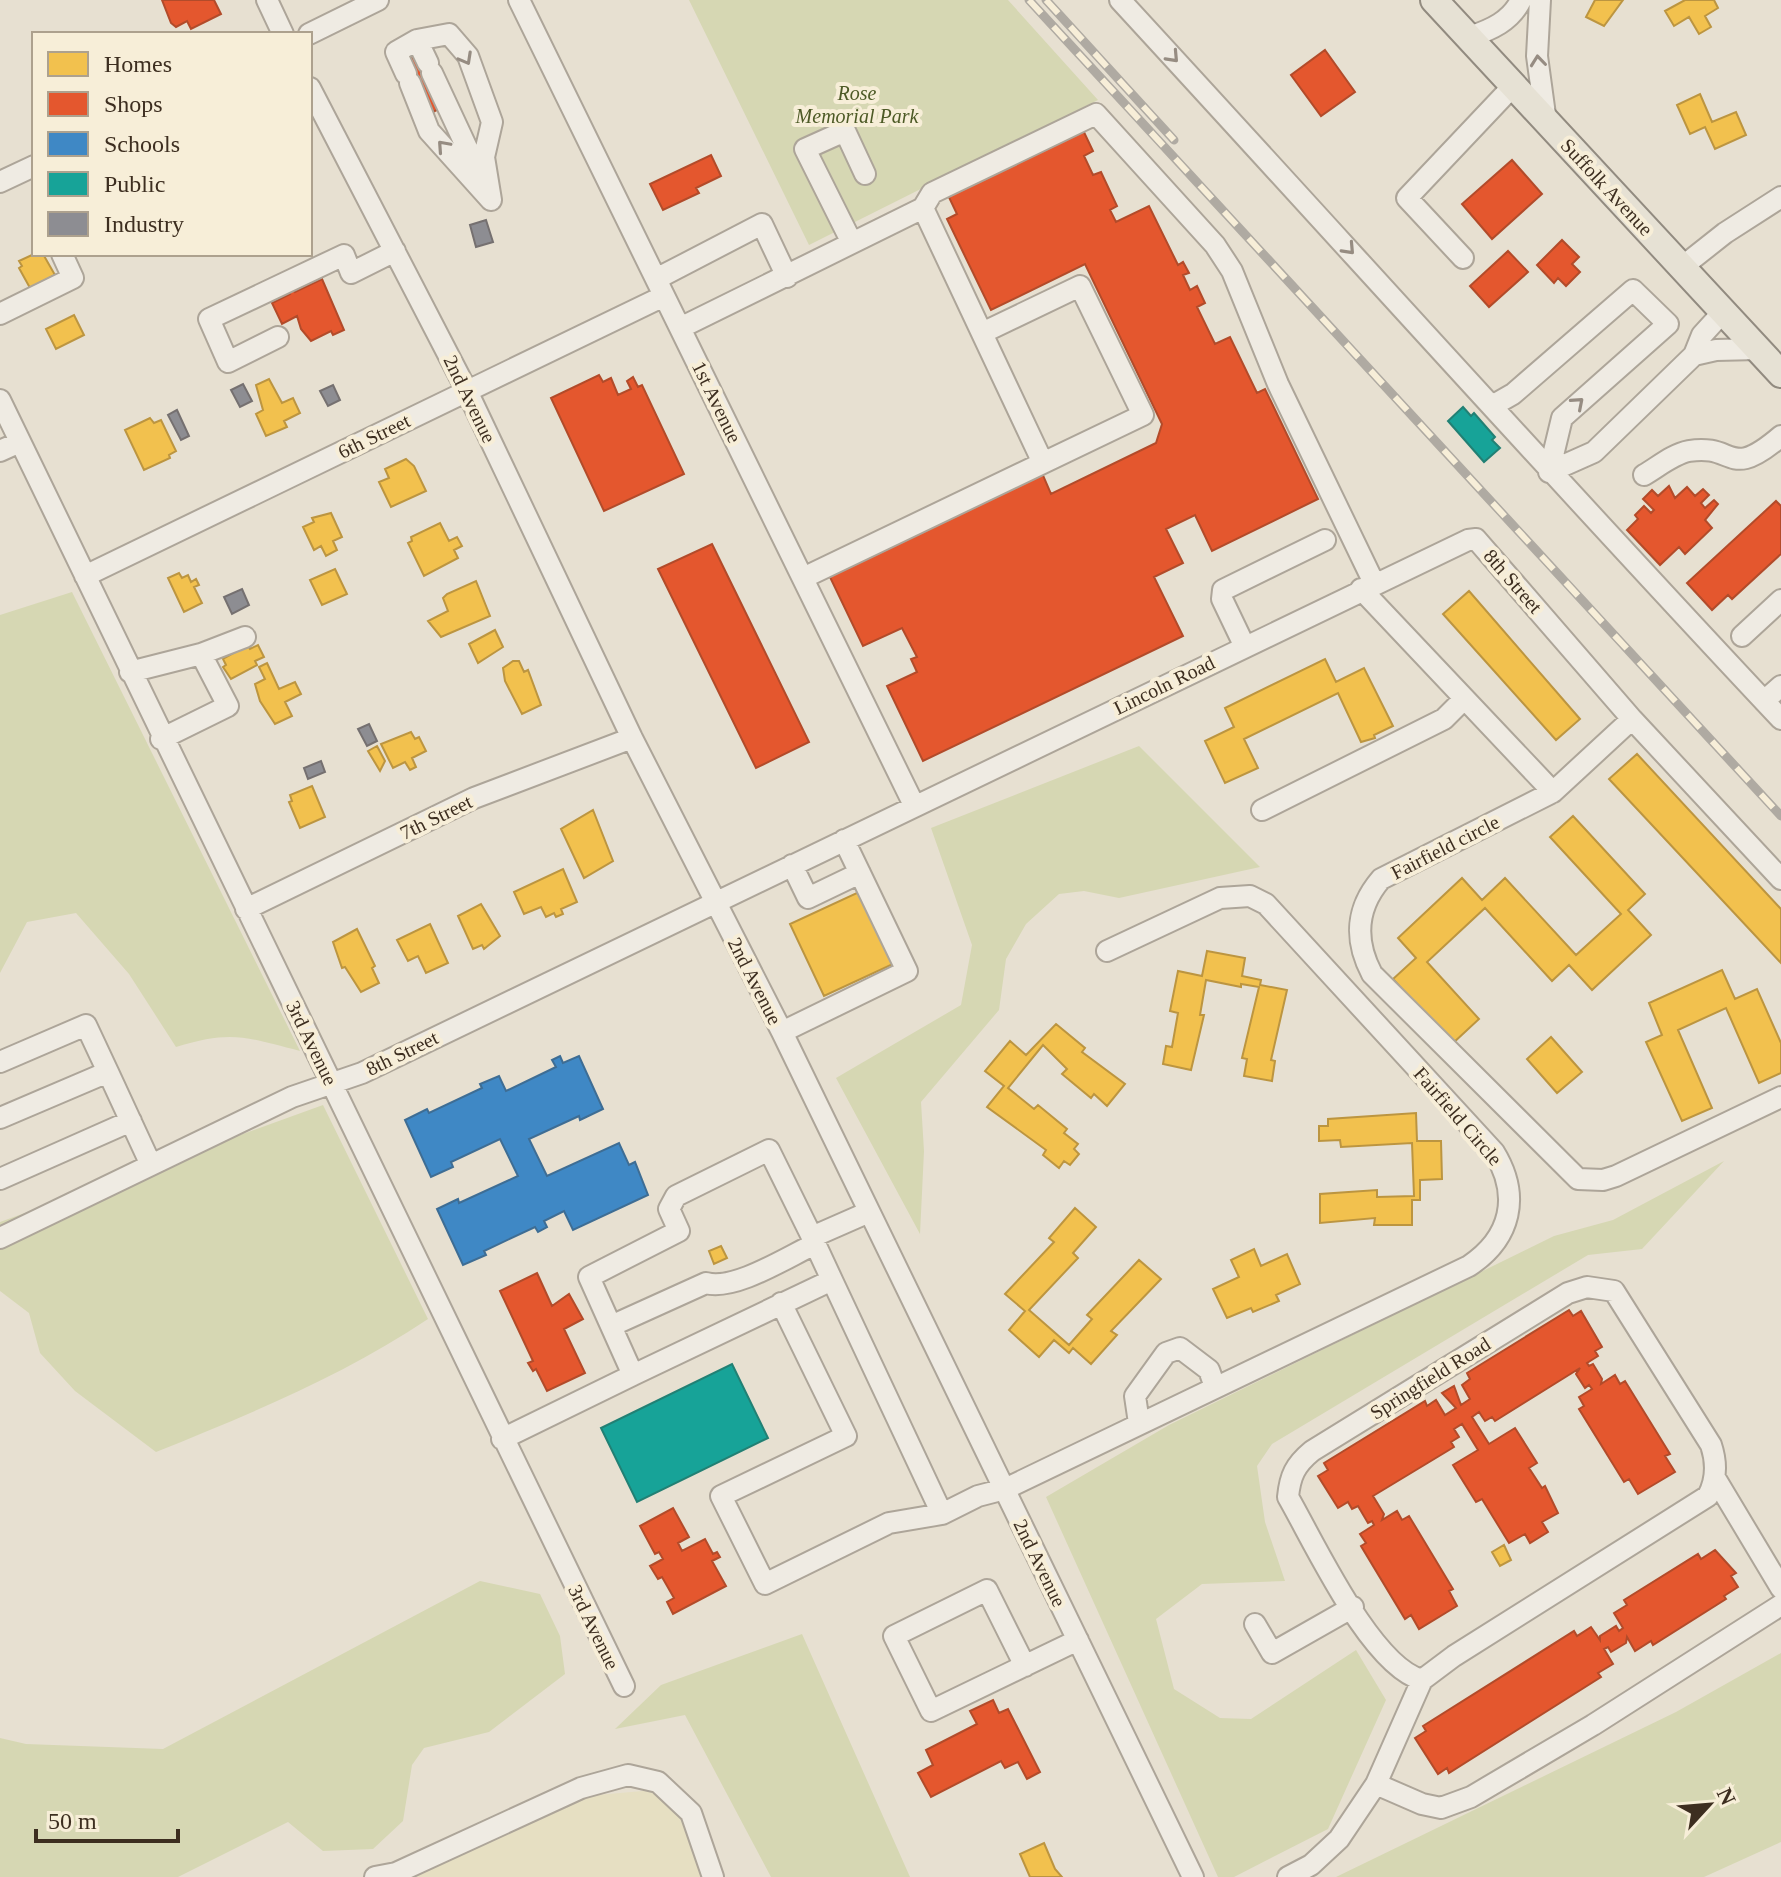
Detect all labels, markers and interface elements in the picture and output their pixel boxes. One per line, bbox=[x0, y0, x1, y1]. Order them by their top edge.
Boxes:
legend bbox=[32, 32, 312, 256]
one-way arrow bbox=[1164, 48, 1178, 63]
text: Homes bbox=[104, 51, 172, 77]
one-way arrow bbox=[457, 51, 472, 65]
one-way arrow bbox=[1530, 54, 1547, 67]
park label: Rose Memorial Park bbox=[795, 82, 919, 127]
text: Shops bbox=[104, 91, 163, 117]
text: Schools bbox=[104, 131, 180, 157]
street label: Suffolk Avenue bbox=[1557, 134, 1657, 240]
one-way arrow bbox=[438, 141, 452, 156]
text: Public bbox=[104, 171, 165, 197]
text: Industry bbox=[104, 211, 184, 237]
one-way arrow bbox=[1340, 240, 1354, 254]
street label: 2nd Avenue bbox=[439, 352, 501, 446]
street label: 1st Avenue bbox=[688, 358, 746, 446]
one-way arrow bbox=[1569, 399, 1584, 413]
street label: 6th Street bbox=[334, 409, 414, 463]
street label: 8th Street bbox=[1479, 545, 1547, 618]
street label: Lincoln Road bbox=[1110, 651, 1218, 719]
street label: 7th Street bbox=[396, 790, 476, 844]
street label: Fairfield circle bbox=[1387, 810, 1503, 884]
street label: 2nd Avenue bbox=[724, 934, 786, 1028]
street label: 3rd Avenue bbox=[282, 997, 342, 1089]
street label: 8th Street bbox=[362, 1026, 442, 1080]
street label: Fairfield Circle bbox=[1409, 1062, 1507, 1170]
street label: Springfield Road bbox=[1366, 1332, 1495, 1425]
street label: 2nd Avenue bbox=[1009, 1516, 1071, 1610]
street label: 3rd Avenue bbox=[564, 1581, 624, 1673]
north arrow bbox=[1669, 1765, 1749, 1845]
text: N bbox=[1712, 1784, 1741, 1809]
scale bar bbox=[36, 1793, 178, 1843]
text: 50 m bbox=[48, 1808, 97, 1834]

